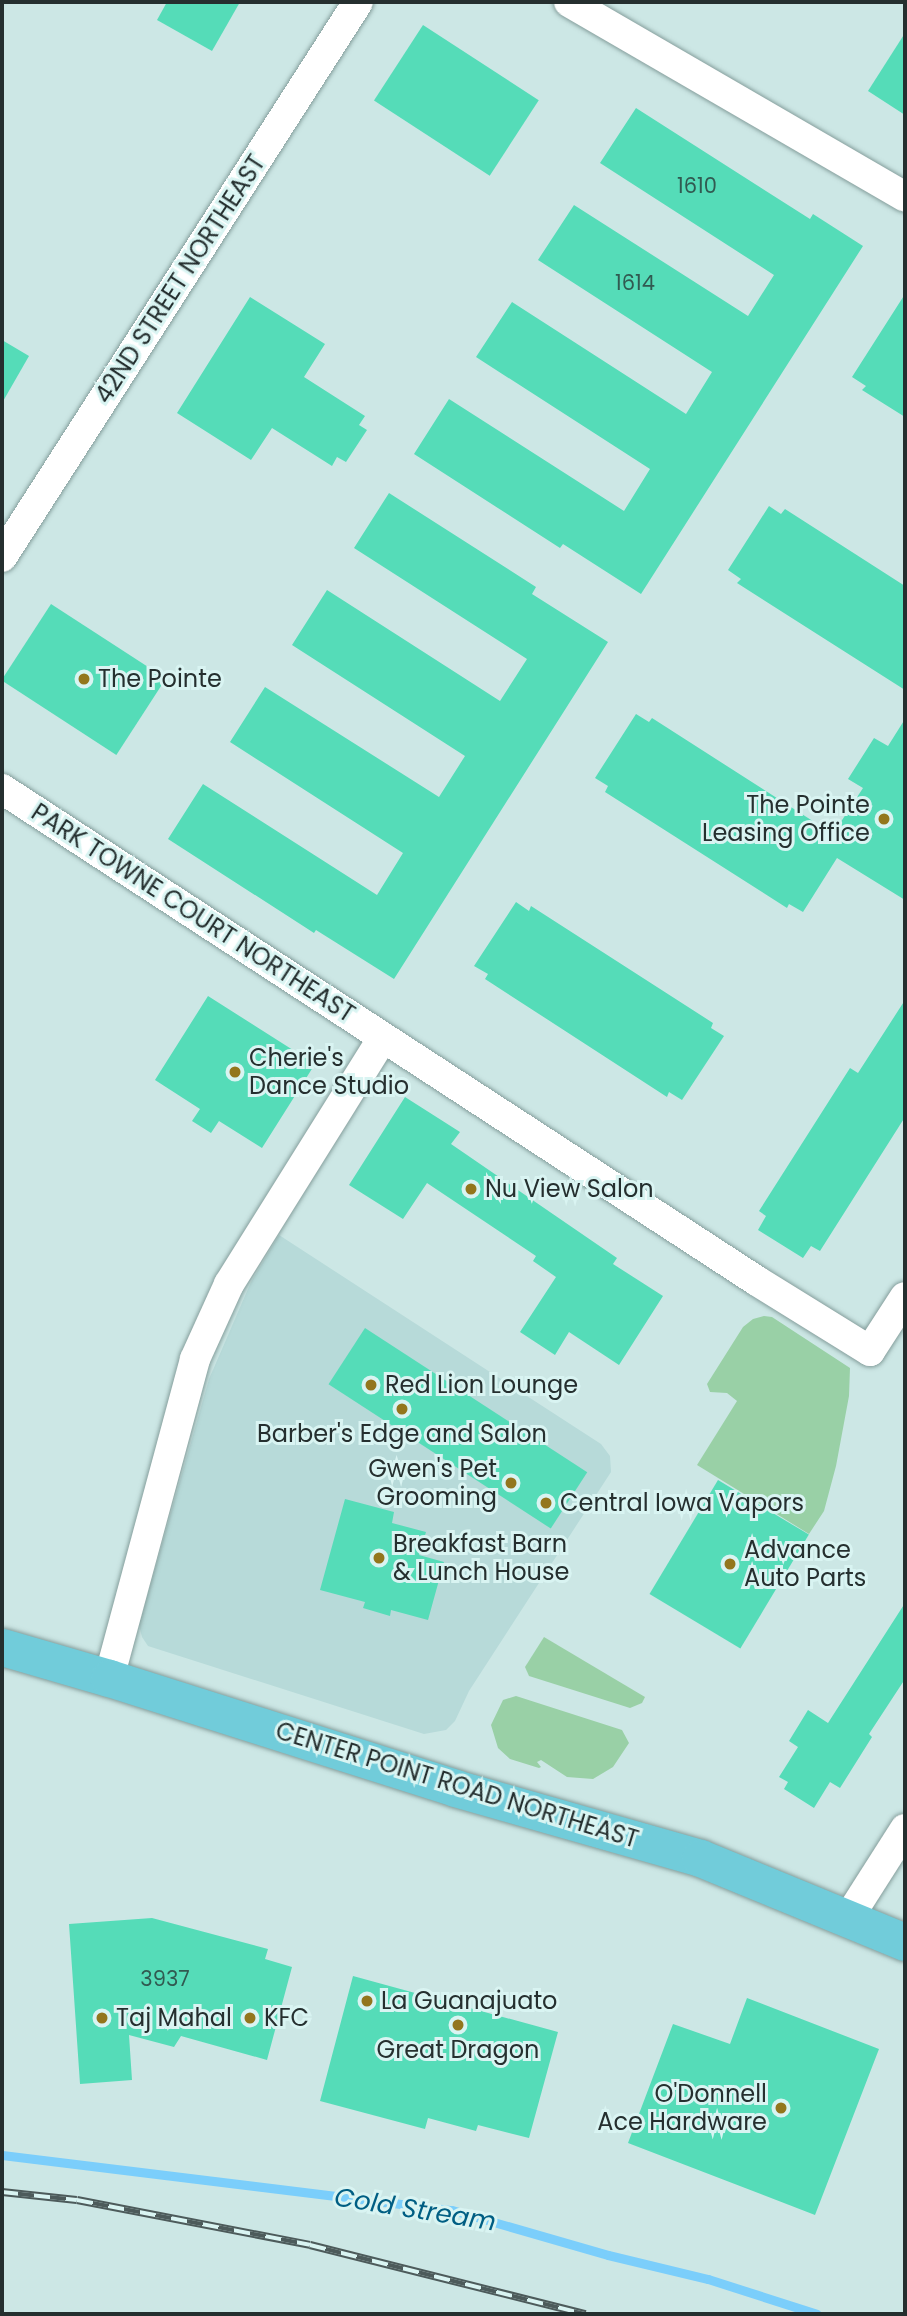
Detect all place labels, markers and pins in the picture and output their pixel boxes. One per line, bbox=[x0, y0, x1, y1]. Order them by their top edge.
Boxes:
place label: The Pointe bbox=[98, 665, 222, 693]
marker: The Pointe bbox=[76, 671, 92, 687]
place label: The Pointe Leasing Office bbox=[702, 791, 870, 847]
marker: The Pointe Leasing Office bbox=[876, 811, 892, 827]
place label: Cherie's Dance Studio bbox=[249, 1044, 409, 1100]
marker: Cherie's Dance Studio bbox=[227, 1064, 243, 1080]
place label: Nu View Salon bbox=[485, 1175, 654, 1203]
marker: Nu View Salon bbox=[463, 1181, 479, 1197]
place label: Red Lion Lounge bbox=[385, 1371, 578, 1399]
marker: Red Lion Lounge bbox=[363, 1377, 379, 1393]
marker: Barber's Edge and Salon bbox=[394, 1401, 410, 1417]
place label: Barber's Edge and Salon bbox=[257, 1420, 547, 1448]
place label: Gwen's Pet Grooming bbox=[368, 1455, 497, 1511]
marker: Gwen's Pet Grooming bbox=[503, 1475, 519, 1491]
place label: Central Iowa Vapors bbox=[560, 1489, 804, 1517]
marker: Central Iowa Vapors bbox=[538, 1495, 554, 1511]
place label: Breakfast Barn & Lunch House bbox=[393, 1530, 569, 1586]
place label: Advance Auto Parts bbox=[744, 1536, 866, 1592]
marker: Breakfast Barn & Lunch House bbox=[371, 1550, 387, 1566]
marker: Advance Auto Parts bbox=[722, 1556, 738, 1572]
place label: La Guanajuato bbox=[381, 1987, 557, 2015]
marker: La Guanajuato bbox=[359, 1993, 375, 2009]
place label: Taj Mahal bbox=[116, 2004, 232, 2032]
place label: KFC bbox=[264, 2004, 309, 2032]
marker: Taj Mahal bbox=[94, 2010, 110, 2026]
marker: KFC bbox=[242, 2010, 258, 2026]
marker: Great Dragon bbox=[450, 2017, 466, 2033]
place label: Great Dragon bbox=[377, 2036, 539, 2064]
place label: O'Donnell Ace Hardware bbox=[597, 2080, 767, 2136]
marker: O'Donnell Ace Hardware bbox=[773, 2100, 789, 2116]

